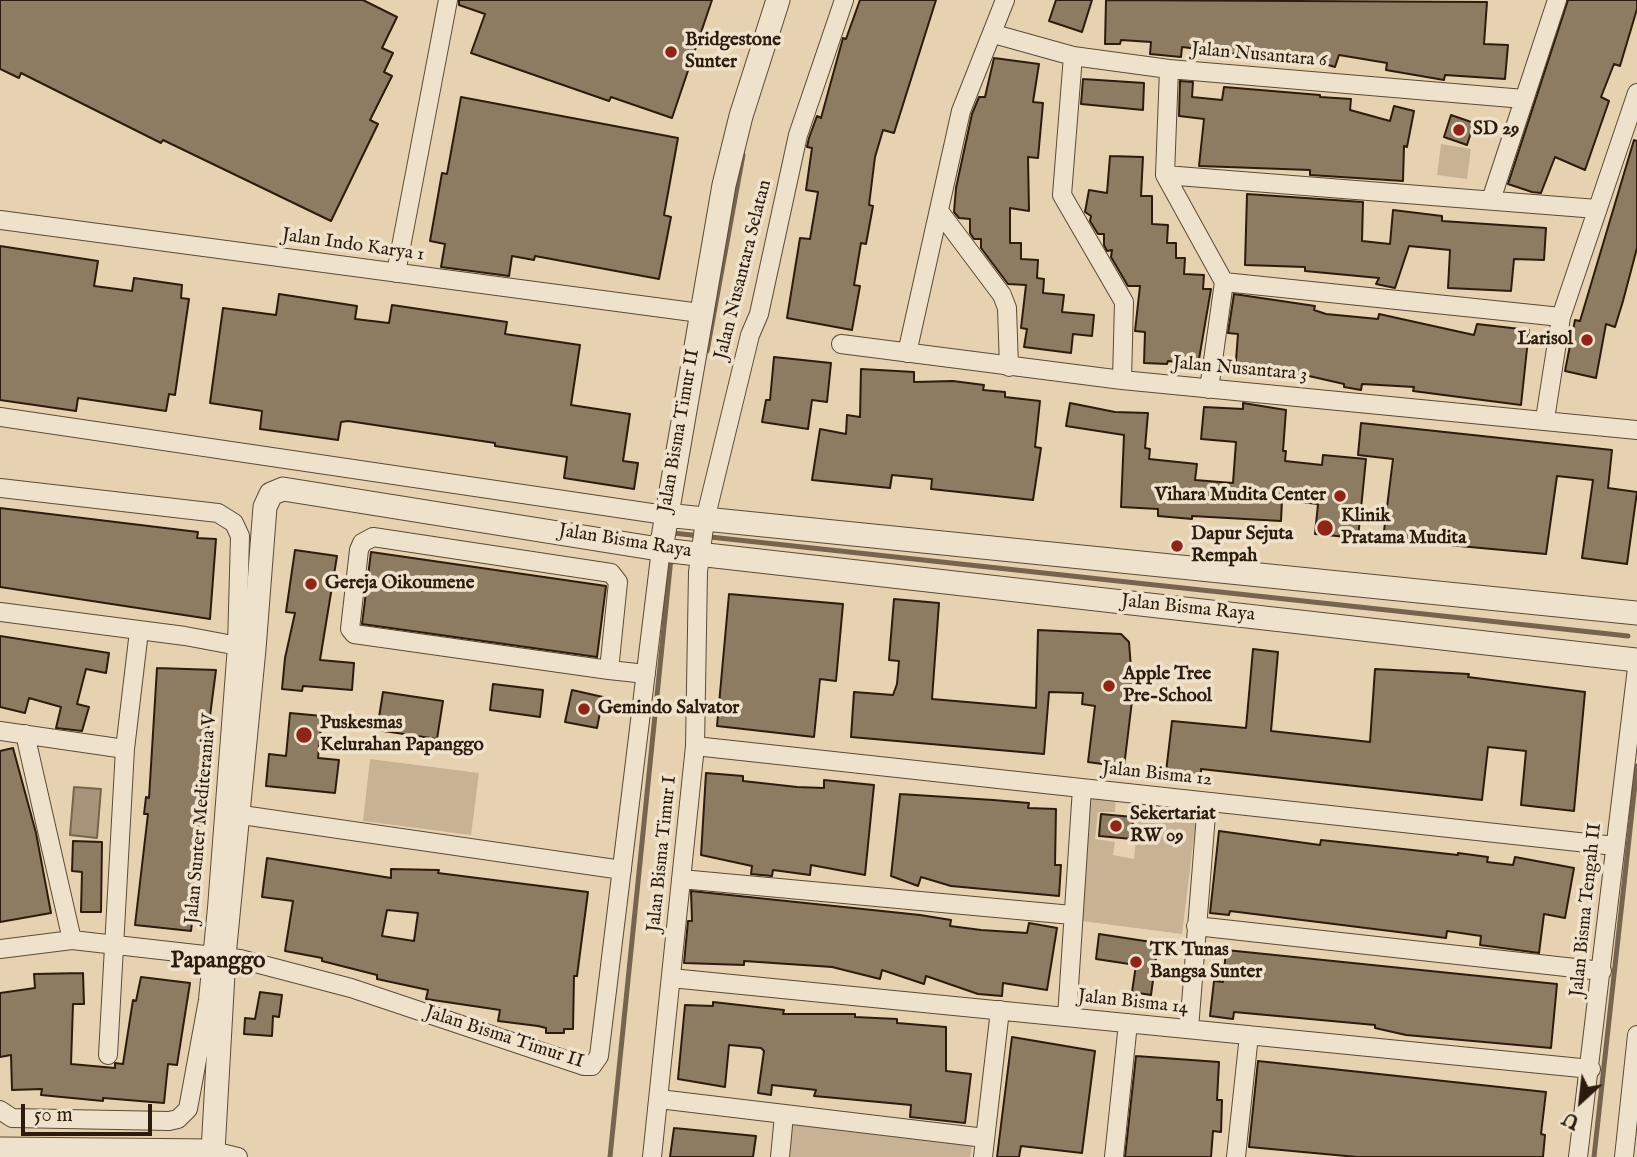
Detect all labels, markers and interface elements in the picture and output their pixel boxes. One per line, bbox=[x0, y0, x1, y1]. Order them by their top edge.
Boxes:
place label: Bridgestone Sunter bbox=[685, 30, 781, 74]
street label: Jalan Nusantara 6 bbox=[1190, 39, 1328, 73]
marker: Bridgestone Sunter bbox=[663, 44, 679, 60]
place label: SD 29 bbox=[1473, 119, 1519, 141]
marker: SD 29 bbox=[1451, 122, 1467, 138]
street label: Jalan Nusantara Selatan bbox=[711, 178, 777, 362]
street label: Jalan Indo Karya 1 bbox=[280, 225, 426, 267]
place label: Larisol bbox=[1517, 329, 1573, 351]
marker: Larisol bbox=[1579, 332, 1595, 348]
street label: Jalan Bisma Timur II bbox=[654, 348, 706, 514]
street label: Jalan Nusantara 3 bbox=[1172, 353, 1308, 387]
place label: Vihara Mudita Center bbox=[1155, 485, 1326, 507]
marker: Vihara Mudita Center bbox=[1332, 488, 1348, 504]
place label: Klinik Pratama Mudita bbox=[1341, 506, 1466, 550]
marker: Klinik Pratama Mudita bbox=[1315, 518, 1335, 538]
street label: Jalan Bisma Raya bbox=[557, 520, 693, 564]
place label: Dapur Sejuta Rempah bbox=[1191, 524, 1293, 568]
marker: Dapur Sejuta Rempah bbox=[1169, 538, 1185, 554]
place label: Gereja Oikoumene bbox=[325, 573, 474, 595]
marker: Gereja Oikoumene bbox=[303, 576, 319, 592]
street label: Jalan Bisma Raya bbox=[1120, 591, 1256, 627]
place label: Apple Tree Pre-School bbox=[1123, 664, 1212, 708]
marker: Apple Tree Pre-School bbox=[1101, 678, 1117, 694]
place label: Gemindo Salvator bbox=[598, 698, 739, 720]
marker: Gemindo Salvator bbox=[576, 701, 592, 717]
street label: Jalan Sunter Mediterania V bbox=[181, 713, 223, 925]
place label: Puskesmas Kelurahan Papanggo bbox=[320, 713, 484, 757]
marker: Puskesmas Kelurahan Papanggo bbox=[294, 725, 314, 745]
street label: Jalan Bisma 12 bbox=[1101, 758, 1213, 792]
street label: Jalan Bisma Timur I bbox=[643, 775, 683, 933]
place label: Sekertariat RW 09 bbox=[1130, 804, 1216, 848]
marker: Sekertariat RW 09 bbox=[1108, 818, 1124, 834]
street label: Jalan Bisma Tengah II bbox=[1567, 822, 1607, 998]
place label: TK Tunas Bangsa Sunter bbox=[1150, 940, 1262, 984]
district label: Papanggo bbox=[170, 948, 266, 976]
marker: TK Tunas Bangsa Sunter bbox=[1128, 954, 1144, 970]
street label: Jalan Bisma 14 bbox=[1077, 986, 1189, 1020]
street label: Jalan Bisma Timur II bbox=[422, 1002, 586, 1074]
north arrow bbox=[1546, 1066, 1616, 1136]
scale bar bbox=[24, 1090, 156, 1134]
text: 50 m bbox=[34, 1102, 73, 1129]
text: U bbox=[1559, 1105, 1584, 1134]

